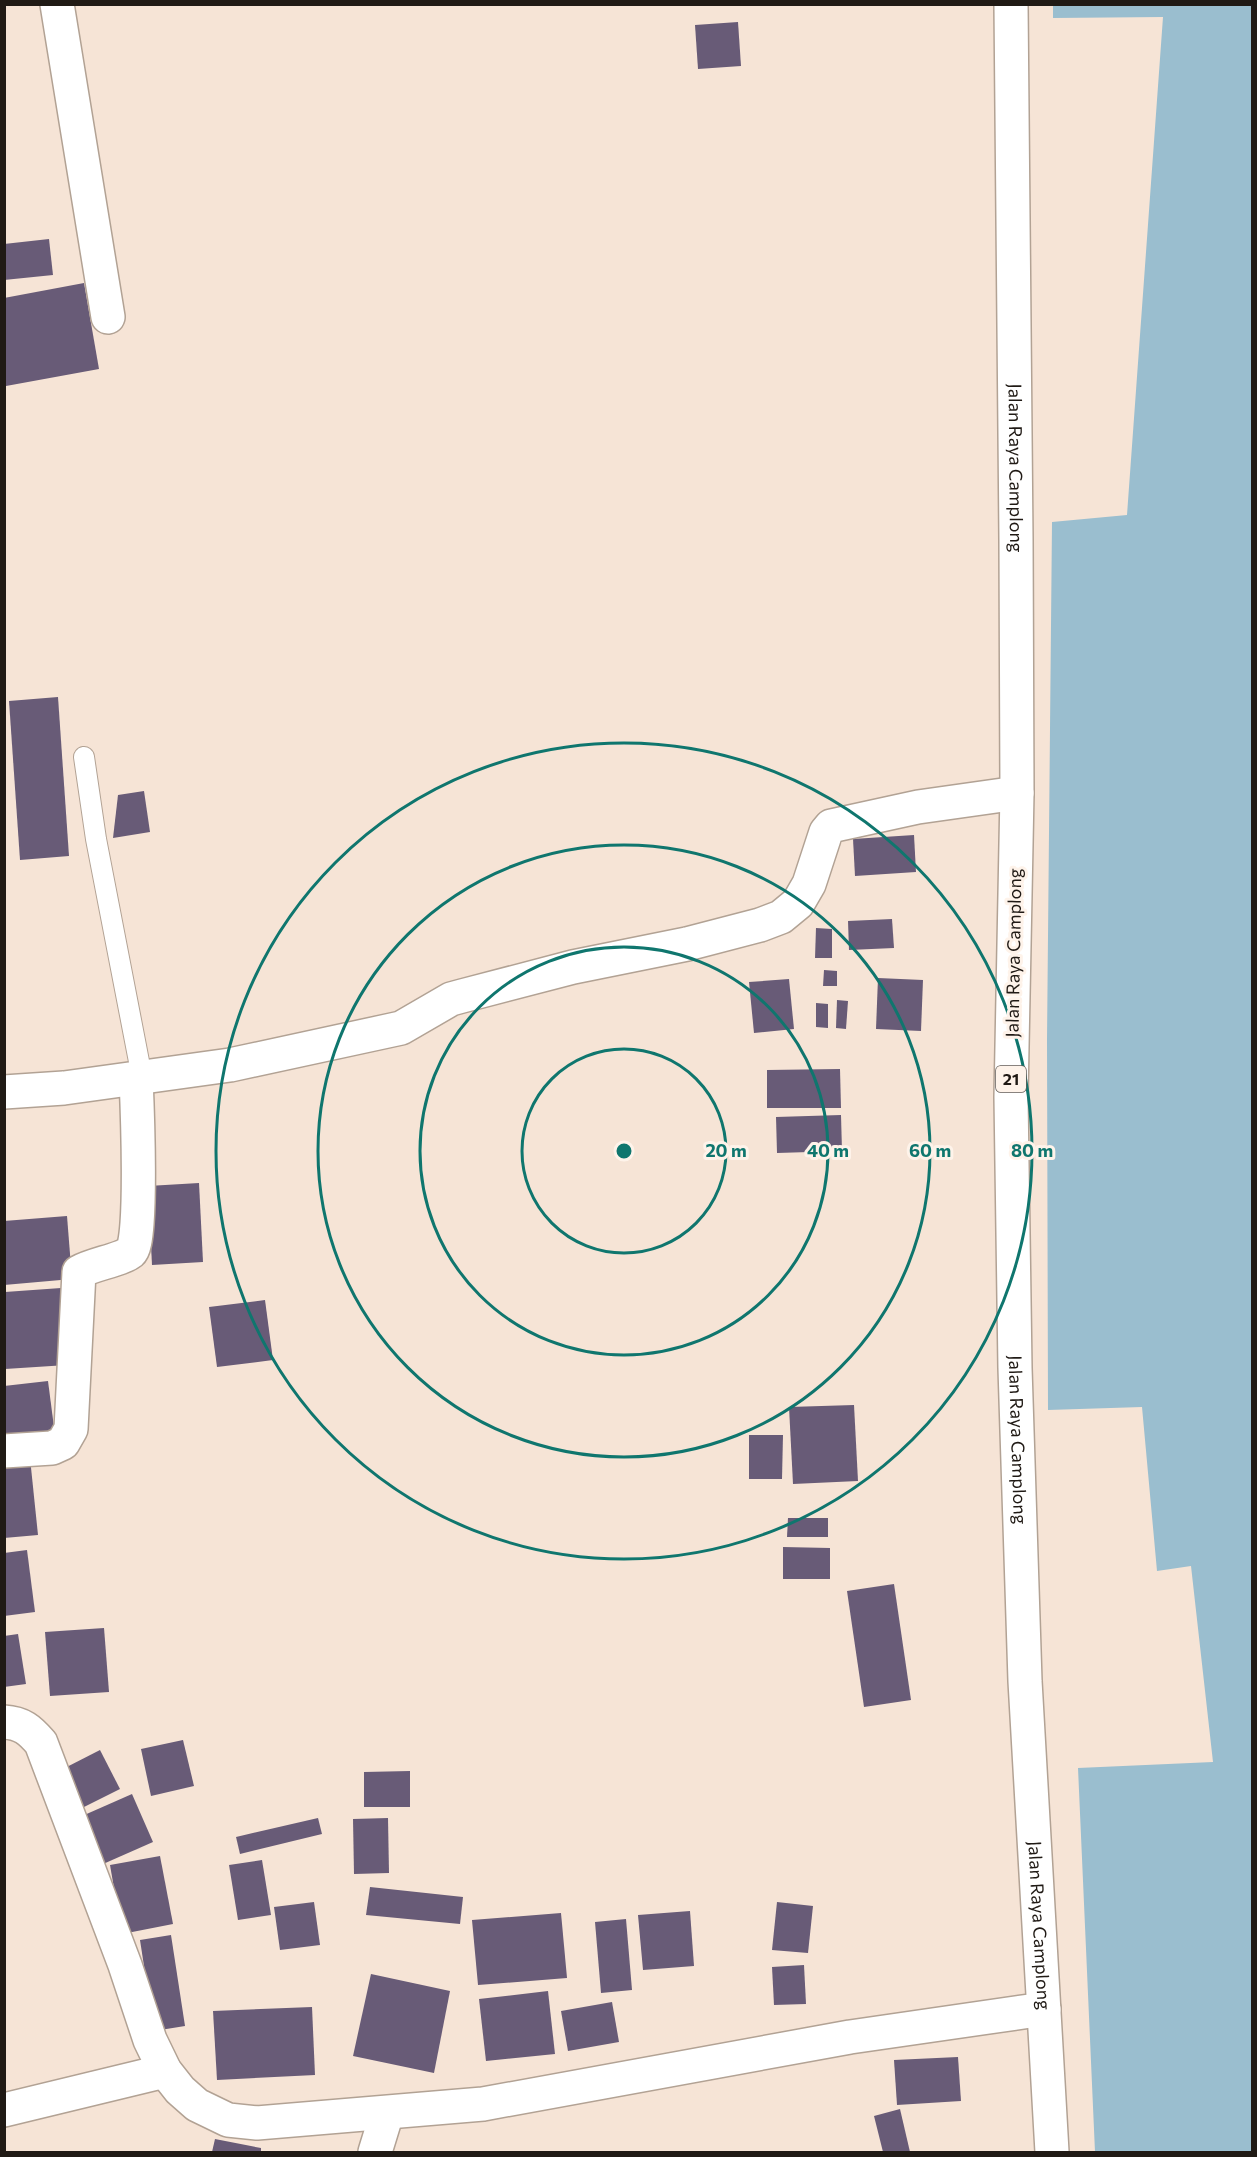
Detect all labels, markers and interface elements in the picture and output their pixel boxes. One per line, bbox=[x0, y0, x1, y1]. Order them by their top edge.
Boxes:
street label: Jalan Raya Camplong bbox=[1005, 383, 1028, 553]
street label: Jalan Raya Camplong bbox=[1001, 868, 1025, 1038]
road number: 21 bbox=[996, 1066, 1026, 1092]
text: 20 m bbox=[705, 1139, 747, 1161]
text: 40 m bbox=[807, 1139, 849, 1161]
text: 60 m bbox=[909, 1139, 951, 1161]
text: 80 m bbox=[1011, 1139, 1053, 1161]
centre of rings bbox=[614, 1141, 634, 1161]
street label: Jalan Raya Camplong bbox=[1005, 1355, 1032, 1525]
street label: Jalan Raya Camplong bbox=[1024, 1840, 1056, 2011]

